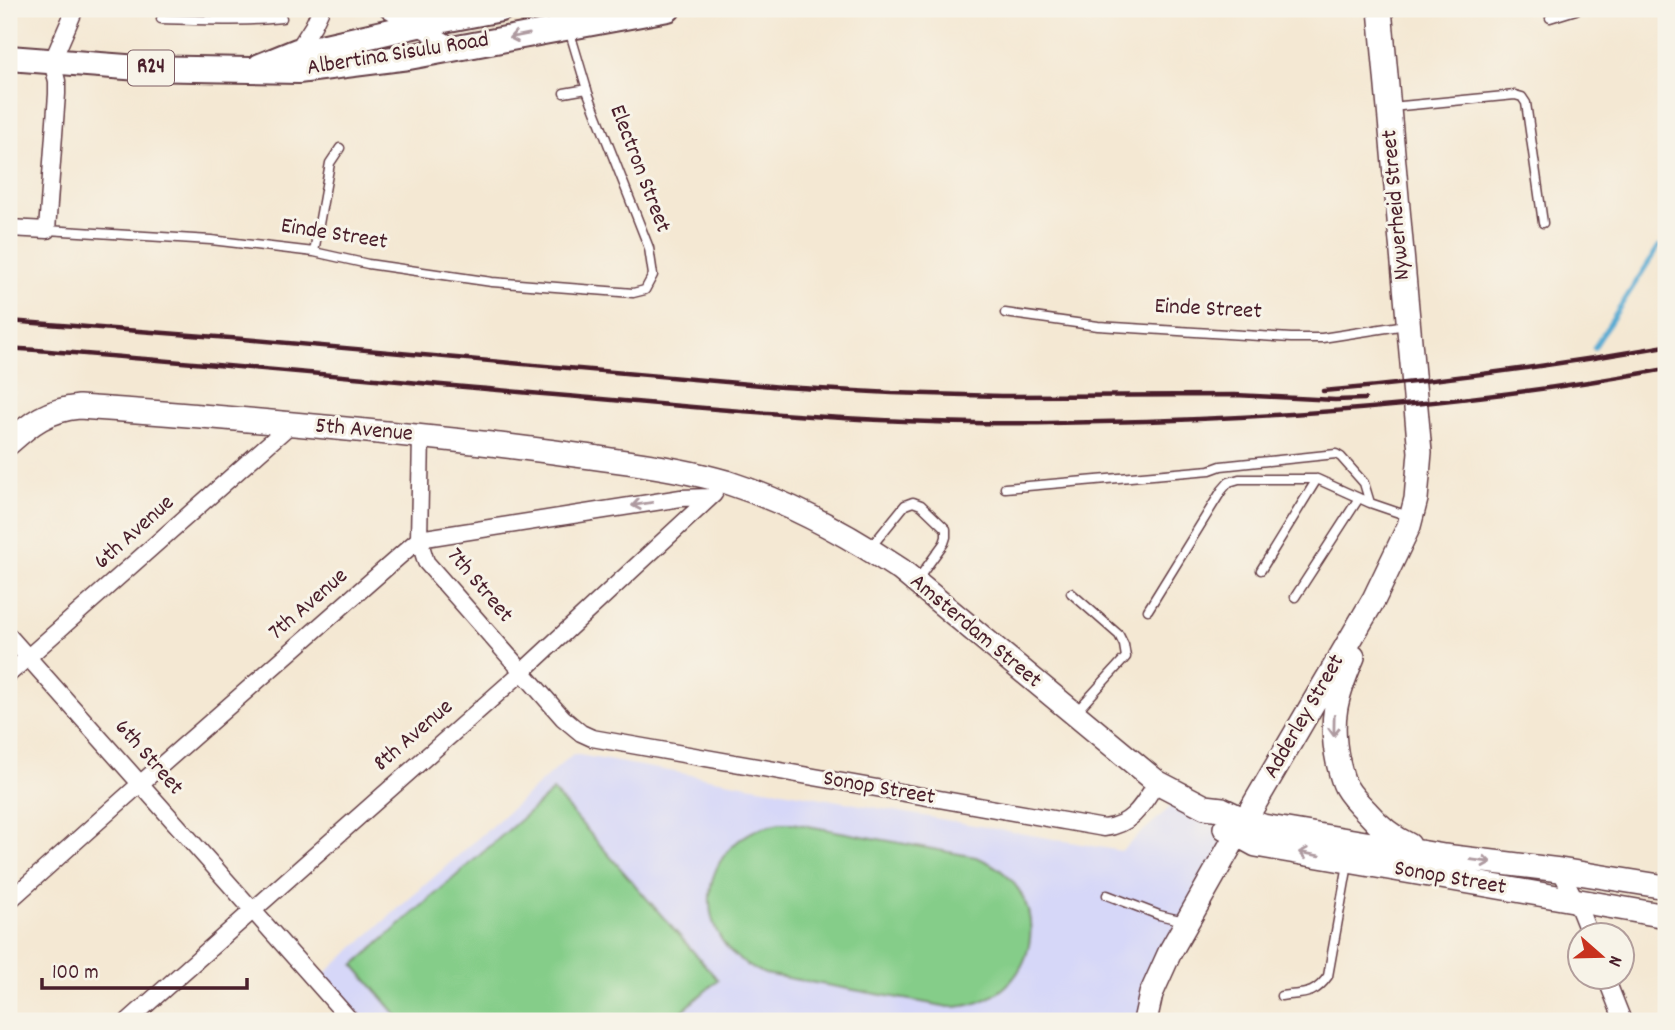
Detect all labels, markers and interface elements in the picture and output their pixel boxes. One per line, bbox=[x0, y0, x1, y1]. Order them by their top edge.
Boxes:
street label: Albertina Sisulu Road bbox=[305, 24, 491, 86]
one-way arrow bbox=[508, 29, 531, 43]
road number: R24 bbox=[128, 50, 174, 86]
street label: Electron Street bbox=[600, 100, 678, 238]
street label: Nywerheid Street bbox=[1374, 128, 1420, 282]
street label: Einde Street bbox=[278, 210, 390, 260]
street label: Einde Street bbox=[1154, 291, 1262, 329]
street label: 5th Avenue bbox=[314, 410, 414, 452]
street label: 6th Avenue bbox=[87, 488, 183, 578]
one-way arrow bbox=[631, 498, 654, 511]
street label: 7th Street bbox=[438, 541, 520, 631]
street label: 7th Avenue bbox=[262, 561, 356, 649]
street label: Amsterdam Street bbox=[902, 567, 1048, 697]
street label: Adderley Street bbox=[1256, 649, 1354, 785]
street label: 8th Avenue bbox=[367, 692, 461, 780]
street label: 6th Street bbox=[106, 713, 190, 803]
one-way arrow bbox=[1328, 714, 1341, 737]
street label: Sonop Street bbox=[820, 763, 938, 815]
one-way arrow bbox=[1298, 847, 1321, 861]
street label: Sonop Street bbox=[1391, 853, 1509, 905]
one-way arrow bbox=[1469, 854, 1491, 867]
north arrow bbox=[1566, 922, 1636, 992]
scale bar bbox=[42, 946, 247, 990]
text: N bbox=[1599, 952, 1628, 970]
text: 100 m bbox=[52, 959, 99, 989]

